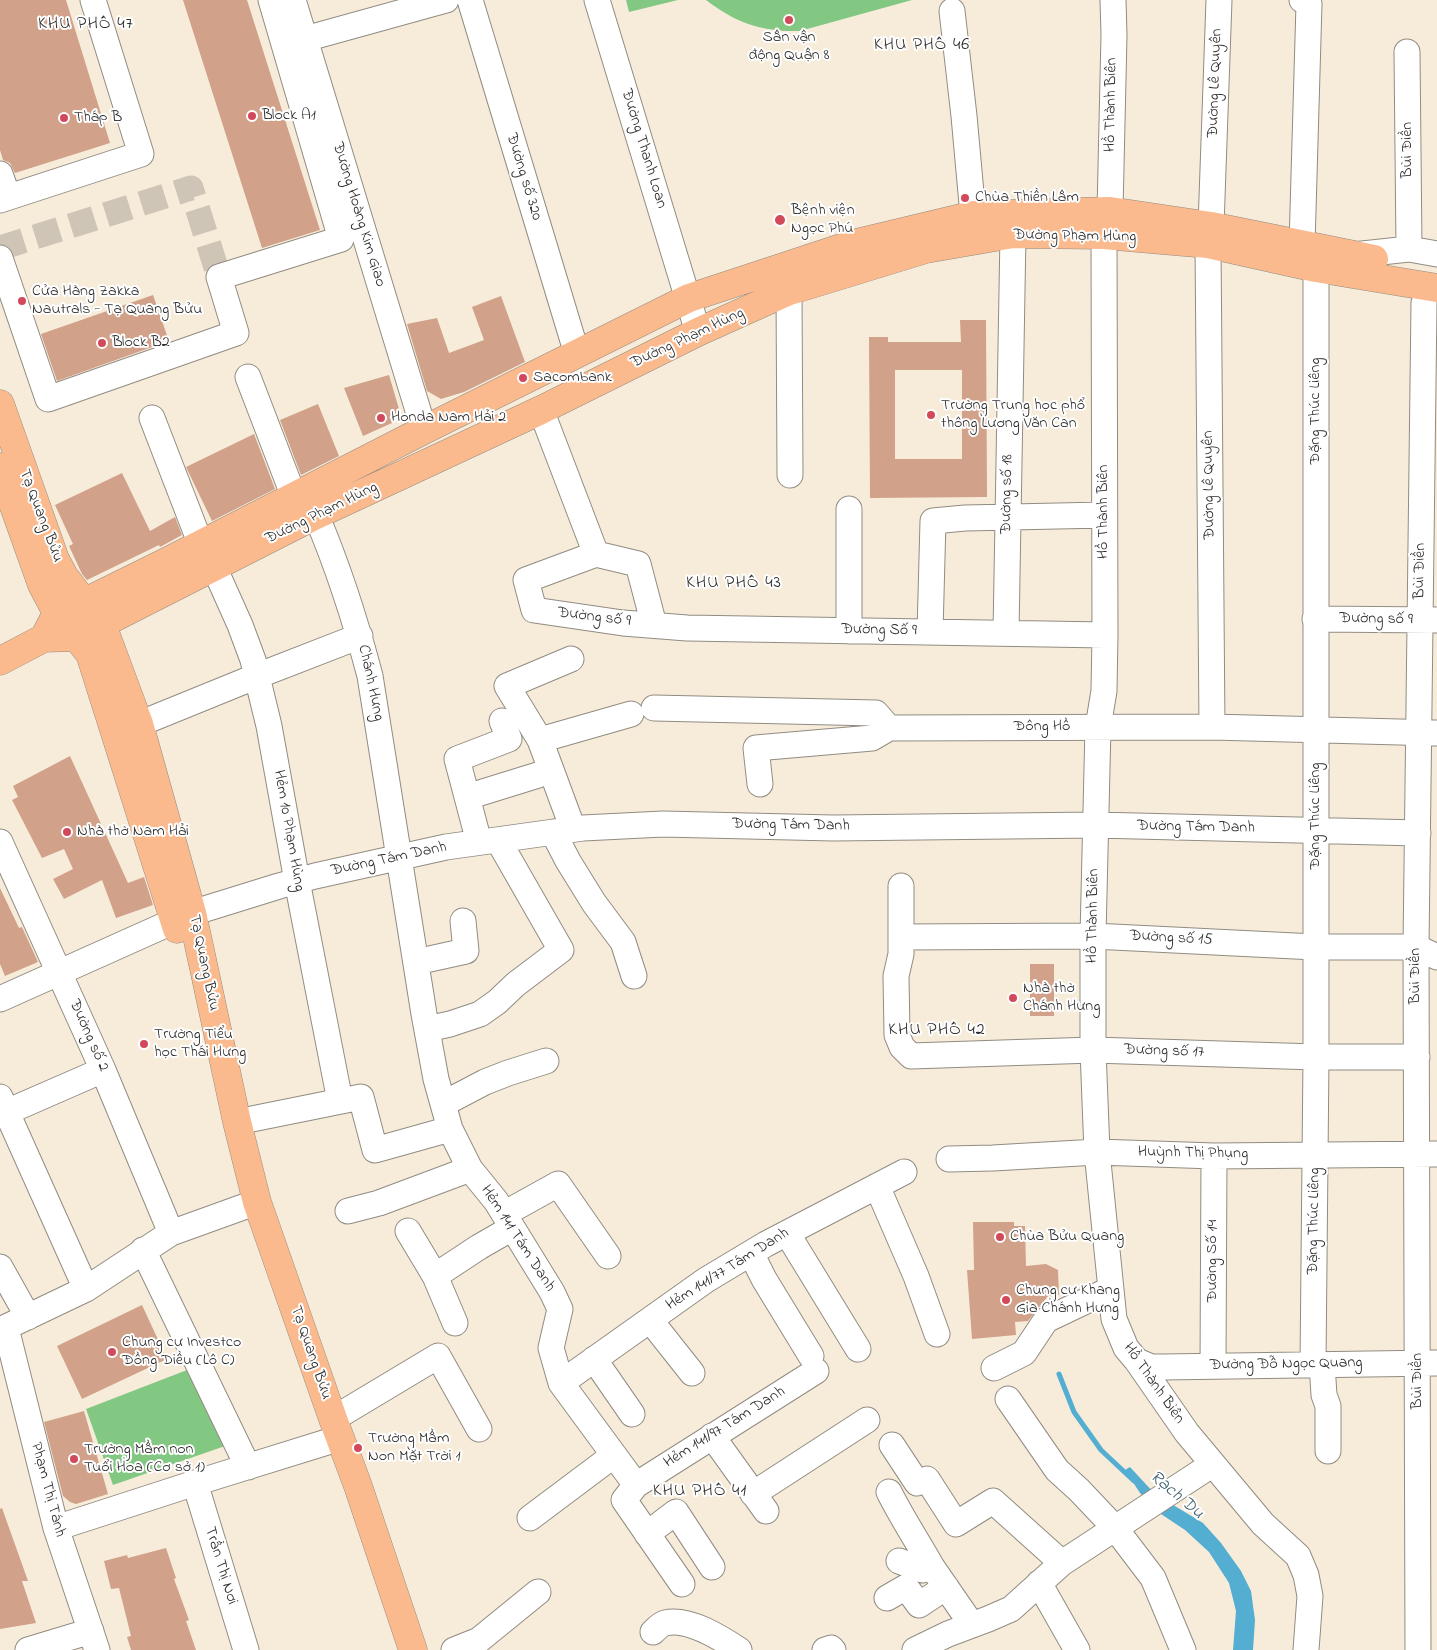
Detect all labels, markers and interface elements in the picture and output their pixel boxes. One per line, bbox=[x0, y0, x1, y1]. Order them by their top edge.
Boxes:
district label: KHU PHỐ 47 bbox=[37, 14, 135, 36]
marker: Sân vận động Quận 8 bbox=[783, 14, 795, 26]
place label: Sân vận động Quận 8 bbox=[748, 28, 830, 66]
street label: Đường Lê Quyên bbox=[1205, 28, 1227, 138]
district label: KHU PHỐ 46 bbox=[872, 35, 972, 57]
street label: Hồ Thành Biên bbox=[1102, 58, 1122, 152]
street label: Đường Thanh Loan bbox=[616, 87, 670, 211]
place label: Block A1 bbox=[262, 106, 316, 126]
place label: Tháp B bbox=[74, 108, 122, 128]
marker: Block A1 bbox=[246, 110, 258, 122]
marker: Tháp B bbox=[58, 112, 70, 124]
street label: Bùi Điền bbox=[1398, 122, 1418, 178]
street label: Đường số 320 bbox=[501, 131, 545, 223]
street label: Đường Hoàng Kim Giao bbox=[327, 140, 389, 290]
place label: Chùa Thiền Lâm bbox=[975, 188, 1079, 208]
marker: Chùa Thiền Lâm bbox=[959, 192, 971, 204]
place label: Bệnh viện Ngọc Phú bbox=[791, 201, 855, 239]
marker: Bệnh viện Ngọc Phú bbox=[773, 213, 787, 227]
street label: Đường Phạm Hùng bbox=[1013, 226, 1137, 248]
place label: Cửa Hàng Zakka Nautrals - Tạ Quang Bửu bbox=[32, 282, 202, 320]
marker: Cửa Hàng Zakka Nautrals - Tạ Quang Bửu bbox=[16, 295, 28, 307]
street label: Đường Phạm Hùng bbox=[628, 304, 748, 374]
place label: Block B2 bbox=[112, 333, 170, 353]
marker: Block B2 bbox=[96, 337, 108, 349]
street label: Đặng Thúc Liêng bbox=[1306, 358, 1326, 464]
place label: Sacombank bbox=[533, 368, 612, 388]
marker: Sacombank bbox=[517, 372, 529, 384]
place label: Trường Trung học phổ thông Lương Văn Can bbox=[941, 396, 1085, 434]
place label: Honda Nam Hải 2 bbox=[391, 408, 506, 428]
marker: Trường Trung học phổ thông Lương Văn Can bbox=[925, 409, 937, 421]
marker: Honda Nam Hải 2 bbox=[375, 412, 387, 424]
street label: Đường Lê Quyên bbox=[1199, 430, 1221, 540]
street label: Đường số 18 bbox=[998, 454, 1018, 534]
street label: Hồ Thành Biên bbox=[1094, 465, 1114, 559]
street label: Tạ Quang Bửu bbox=[13, 467, 67, 565]
street label: Đường Phạm Hùng bbox=[263, 478, 381, 550]
street label: Bùi Điền bbox=[1411, 543, 1431, 599]
district label: KHU PHỐ 43 bbox=[685, 573, 783, 595]
street label: Đường số 9 bbox=[556, 604, 632, 632]
street label: Đường số 9 bbox=[1339, 610, 1413, 630]
street label: Đường Số 9 bbox=[841, 621, 917, 641]
street label: Chánh Hưng bbox=[353, 643, 387, 723]
street label: Đông Hồ bbox=[1014, 717, 1070, 737]
street label: Đặng Thúc Liêng bbox=[1306, 763, 1326, 869]
street label: Hẻm 10 Phạm Hùng bbox=[268, 769, 308, 893]
street label: Đường Tám Danh bbox=[732, 815, 850, 837]
street label: Đường Tám Danh bbox=[1137, 817, 1255, 839]
place label: Nhà thờ Nam Hải bbox=[77, 822, 189, 842]
marker: Nhà thờ Nam Hải bbox=[61, 826, 73, 838]
street label: Đường Tám Danh bbox=[329, 838, 449, 882]
street label: Hồ Thành Biên bbox=[1084, 869, 1104, 963]
street label: Tạ Quang Bửu bbox=[183, 913, 223, 1013]
street label: Đường số 15 bbox=[1129, 927, 1213, 951]
street label: Bùi Điền bbox=[1406, 948, 1426, 1004]
place label: Nhà thờ Chánh Hưng bbox=[1023, 979, 1100, 1017]
marker: Nhà thờ Chánh Hưng bbox=[1007, 992, 1019, 1004]
street label: Đường số 2 bbox=[64, 997, 112, 1075]
district label: KHU PHỐ 42 bbox=[887, 1020, 987, 1042]
place label: Trường Tiểu học Thái Hưng bbox=[154, 1025, 246, 1063]
marker: Trường Tiểu học Thái Hưng bbox=[138, 1038, 150, 1050]
street label: Đường số 17 bbox=[1123, 1041, 1205, 1063]
street label: Huỳnh Thị Phụng bbox=[1138, 1143, 1248, 1165]
street label: Đặng Thúc Liêng bbox=[1304, 1167, 1326, 1275]
street label: Hẻm 141 Tám Danh bbox=[475, 1182, 559, 1296]
street label: Đường Số 14 bbox=[1203, 1220, 1223, 1302]
street label: Hẻm 141/77 Tám Danh bbox=[663, 1224, 793, 1316]
place label: Chùa Bửu Quang bbox=[1010, 1227, 1124, 1247]
marker: Chùa Bửu Quang bbox=[994, 1231, 1006, 1243]
place label: Chung cư Khang Gia Chánh Hưng bbox=[1016, 1281, 1120, 1319]
marker: Chung cư Khang Gia Chánh Hưng bbox=[1000, 1294, 1012, 1306]
street label: Tạ Quang Bửu bbox=[285, 1304, 335, 1402]
place label: Chung cư Investco Đồng Diều (Lô C) bbox=[122, 1333, 241, 1371]
street label: Hồ Thành Biên bbox=[1118, 1340, 1188, 1428]
marker: Chung cư Investco Đồng Diều (Lô C) bbox=[106, 1346, 118, 1358]
street label: Bùi Điền bbox=[1408, 1353, 1428, 1409]
street label: Đường Đỗ Ngọc Quang bbox=[1209, 1354, 1363, 1376]
street label: Hẻm 141/97 Tám Danh bbox=[661, 1383, 789, 1473]
place label: Trường Mầm Non Mặt Trời 1 bbox=[368, 1429, 461, 1467]
street label: Phạm Thị Tánh bbox=[25, 1440, 69, 1540]
place label: Trường Mầm non Tuổi Hoa (Cơ sở 1) bbox=[84, 1440, 205, 1478]
marker: Trường Mầm Non Mặt Trời 1 bbox=[352, 1442, 364, 1454]
marker: Trường Mầm non Tuổi Hoa (Cơ sở 1) bbox=[68, 1453, 80, 1465]
water label: Rạch Du bbox=[1144, 1467, 1208, 1525]
district label: KHU PHỐ 41 bbox=[652, 1481, 748, 1503]
street label: Trần Thị Nơi bbox=[199, 1525, 241, 1607]

